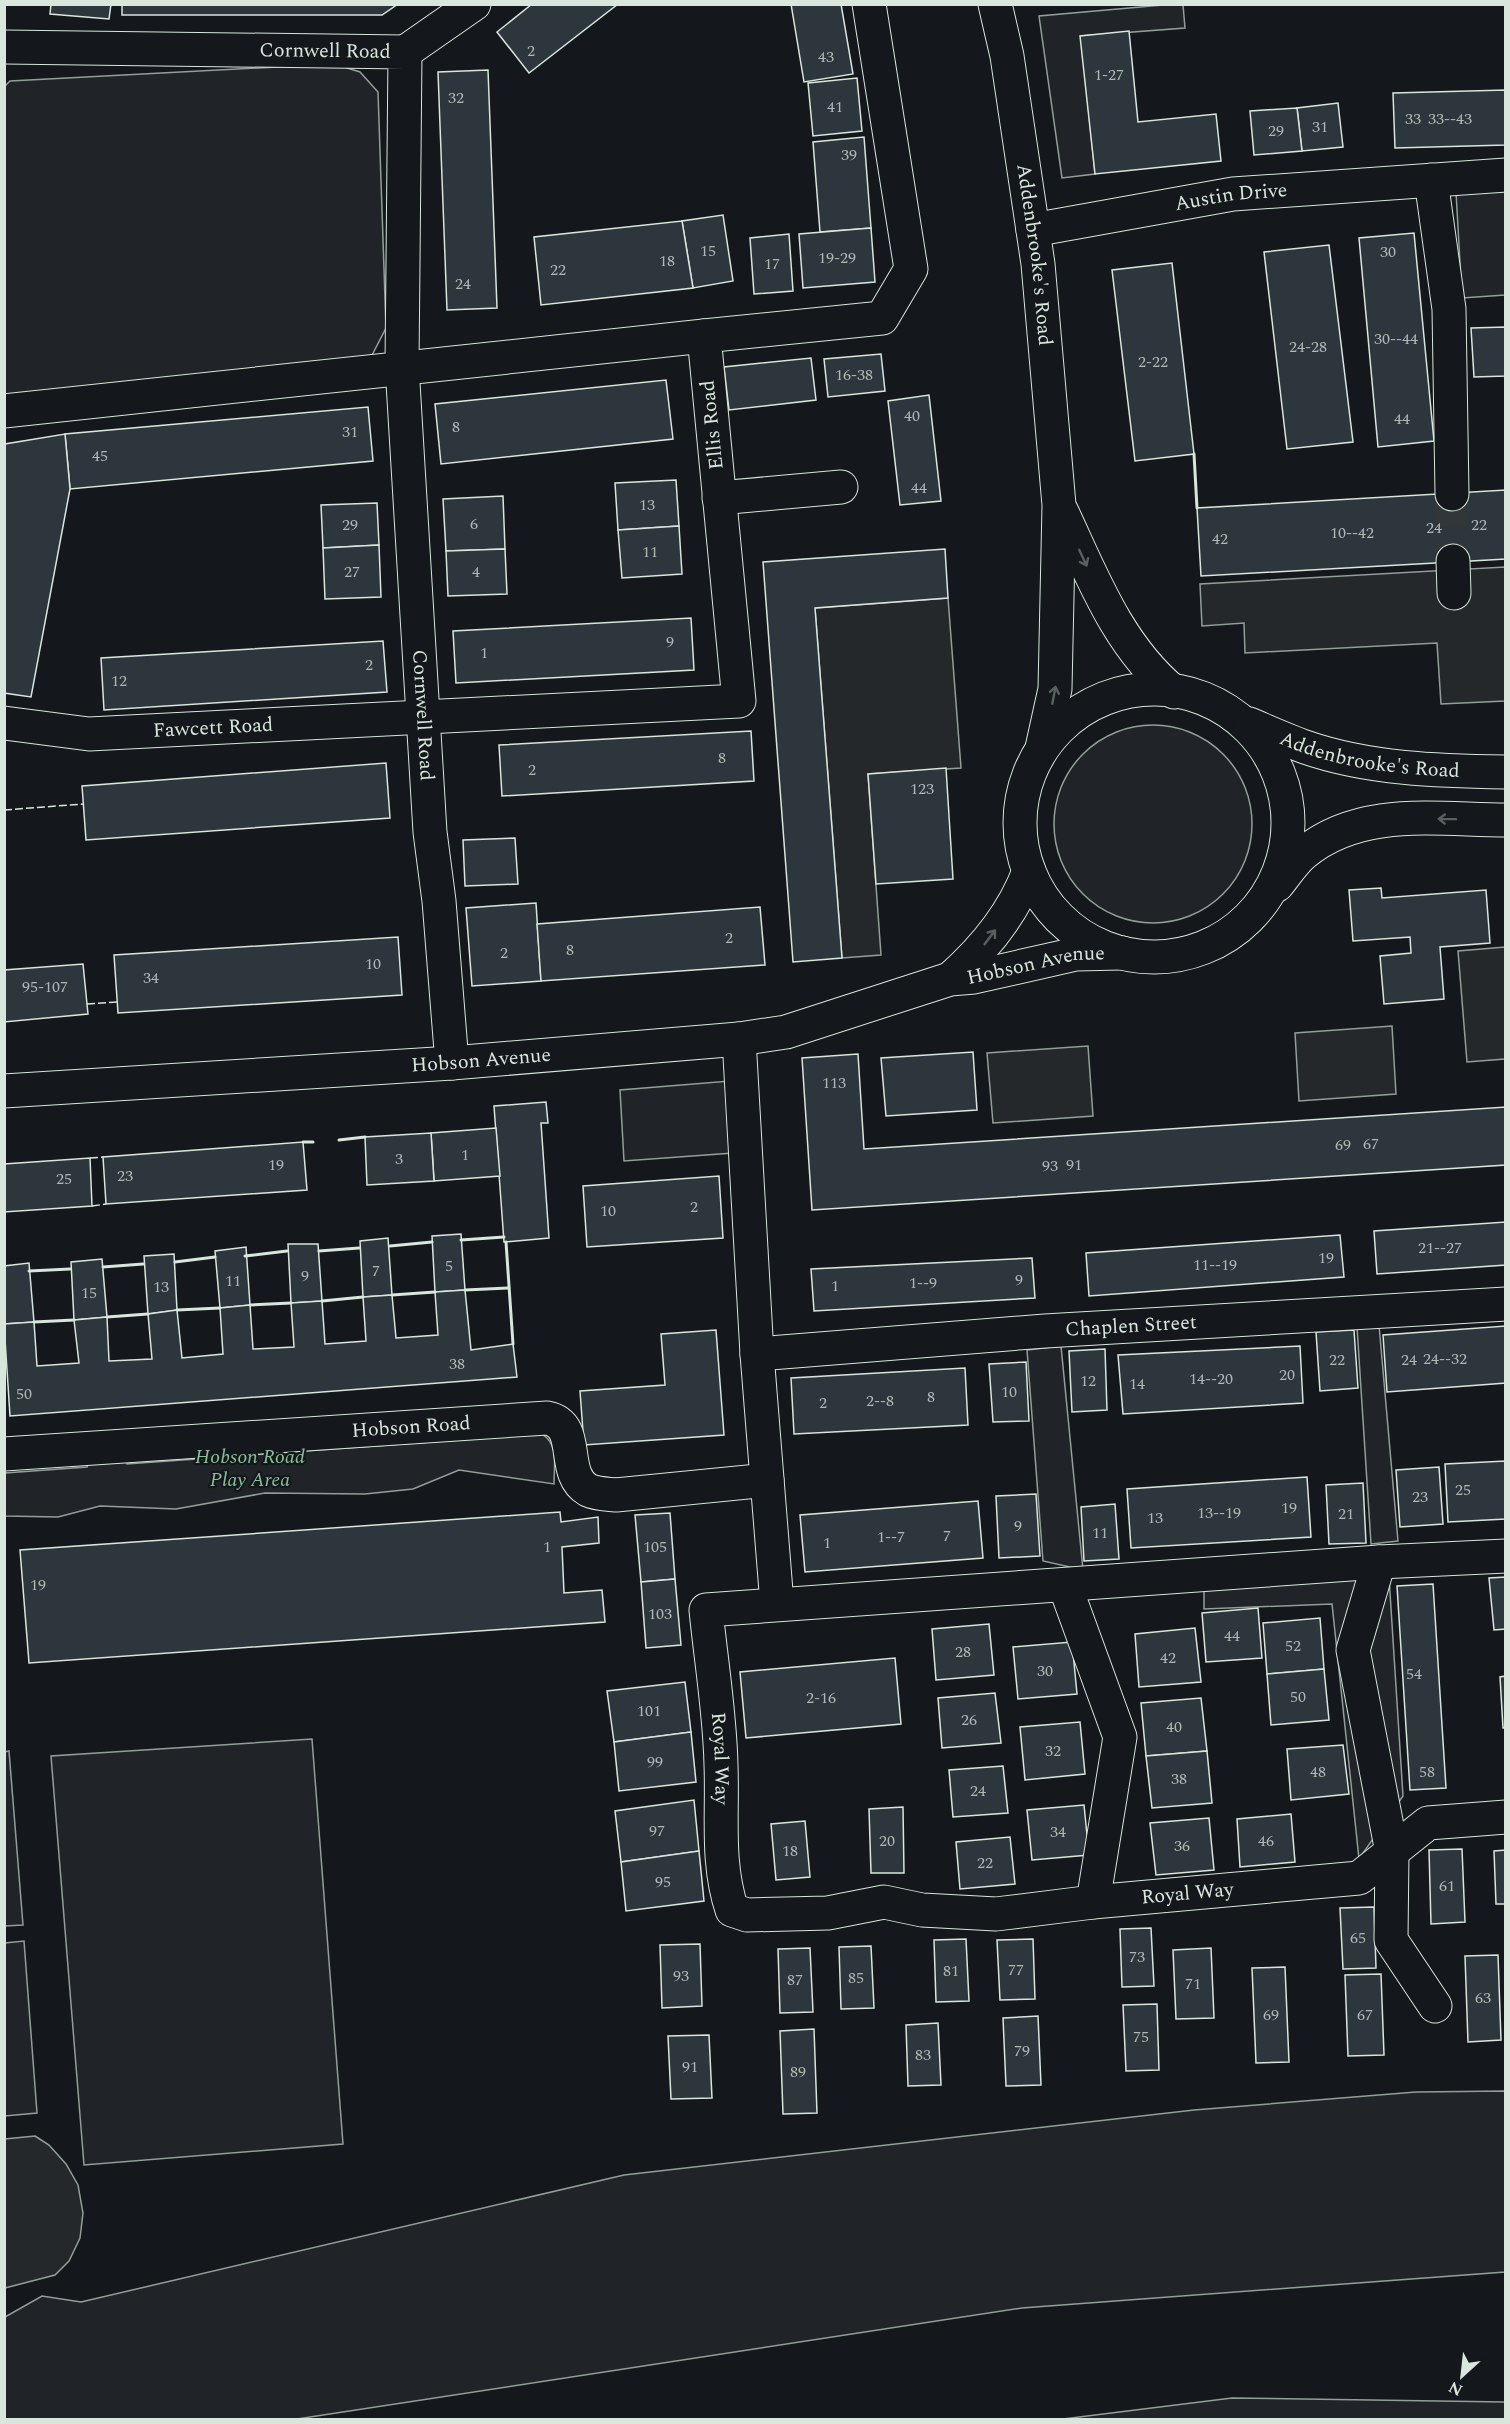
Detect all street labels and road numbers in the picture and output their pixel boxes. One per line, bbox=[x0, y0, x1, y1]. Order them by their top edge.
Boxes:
street label: Cornwell Road bbox=[259, 35, 391, 67]
street label: Addenbrooke's Road bbox=[1008, 162, 1060, 347]
street label: Austin Drive bbox=[1172, 175, 1288, 219]
street label: Ellis Road bbox=[692, 379, 732, 471]
street label: Cornwell Road bbox=[404, 649, 442, 782]
street label: Fawcett Road bbox=[152, 710, 274, 746]
street label: Addenbrooke's Road bbox=[1275, 724, 1460, 786]
street label: Hobson Avenue bbox=[964, 938, 1105, 993]
street label: Hobson Avenue bbox=[410, 1040, 552, 1081]
street label: Chaplen Street bbox=[1064, 1307, 1198, 1345]
street label: Hobson Road bbox=[351, 1408, 472, 1446]
street label: Royal Way bbox=[703, 1711, 736, 1806]
street label: Royal Way bbox=[1140, 1874, 1236, 1913]

